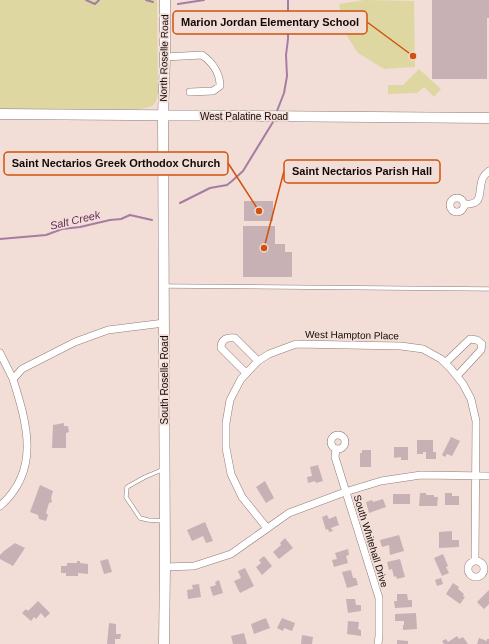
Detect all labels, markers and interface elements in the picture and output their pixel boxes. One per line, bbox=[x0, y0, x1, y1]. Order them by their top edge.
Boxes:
callout: Marion Jordan Elementary School bbox=[173, 11, 367, 34]
street label: North Roselle Road bbox=[158, 14, 170, 102]
text: Marion Jordan Elementary School bbox=[181, 16, 359, 28]
street label: West Palatine Road bbox=[200, 111, 288, 122]
callout: Saint Nectarios Greek Orthodox Church bbox=[4, 152, 228, 175]
text: Saint Nectarios Greek Orthodox Church bbox=[12, 157, 220, 169]
callout: Saint Nectarios Parish Hall bbox=[284, 160, 440, 183]
text: Saint Nectarios Parish Hall bbox=[292, 165, 432, 177]
water label: Salt Creek bbox=[49, 208, 102, 232]
street label: West Hampton Place bbox=[305, 329, 399, 341]
street label: South Roselle Road bbox=[159, 336, 170, 424]
street label: South Whitehall Drive bbox=[352, 493, 390, 589]

